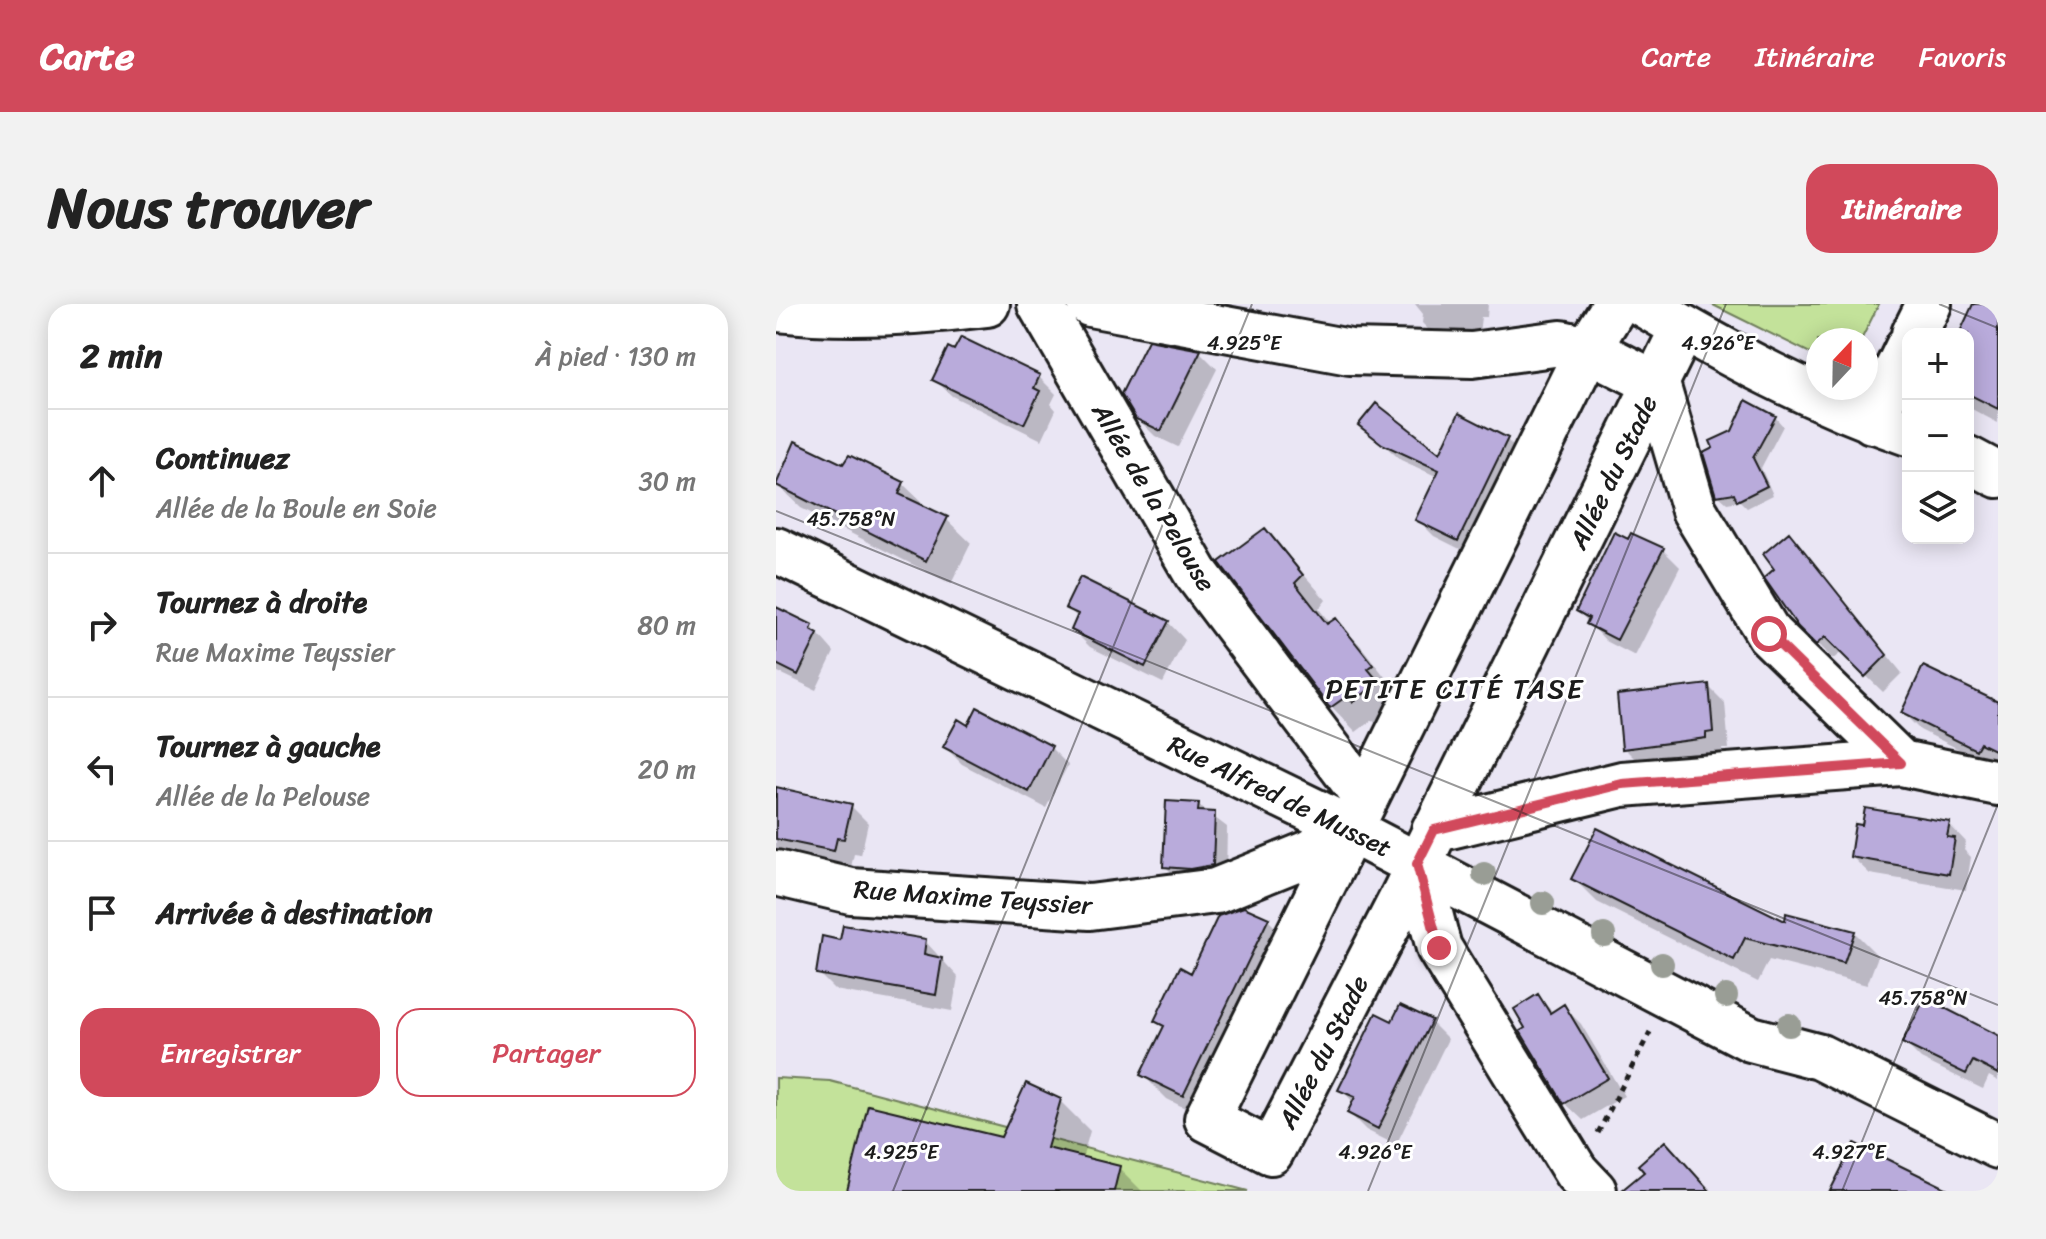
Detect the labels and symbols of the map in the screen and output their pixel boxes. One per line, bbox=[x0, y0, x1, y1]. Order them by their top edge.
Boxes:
text: 4.925°E bbox=[1207, 326, 1283, 361]
text: 4.926°E bbox=[1681, 326, 1757, 361]
north arrow bbox=[1806, 328, 1878, 400]
street label: Allée du Stade bbox=[1555, 387, 1670, 558]
street label: Allée de la Pelouse bbox=[1079, 393, 1229, 601]
text: 45.758°N bbox=[807, 502, 896, 537]
route start bbox=[1751, 616, 1787, 652]
district label: PETITE CITÉ TASE bbox=[1326, 664, 1584, 713]
street label: Rue Alfred de Musset bbox=[1160, 722, 1400, 870]
street label: Rue Maxime Teyssier bbox=[852, 866, 1095, 928]
route end bbox=[1421, 930, 1457, 966]
street label: Allée du Stade bbox=[1264, 967, 1382, 1138]
text: 45.758°N bbox=[1879, 981, 1968, 1016]
text: 4.925°E bbox=[864, 1135, 940, 1170]
text: 4.926°E bbox=[1338, 1135, 1414, 1170]
text: 4.927°E bbox=[1812, 1135, 1888, 1170]

